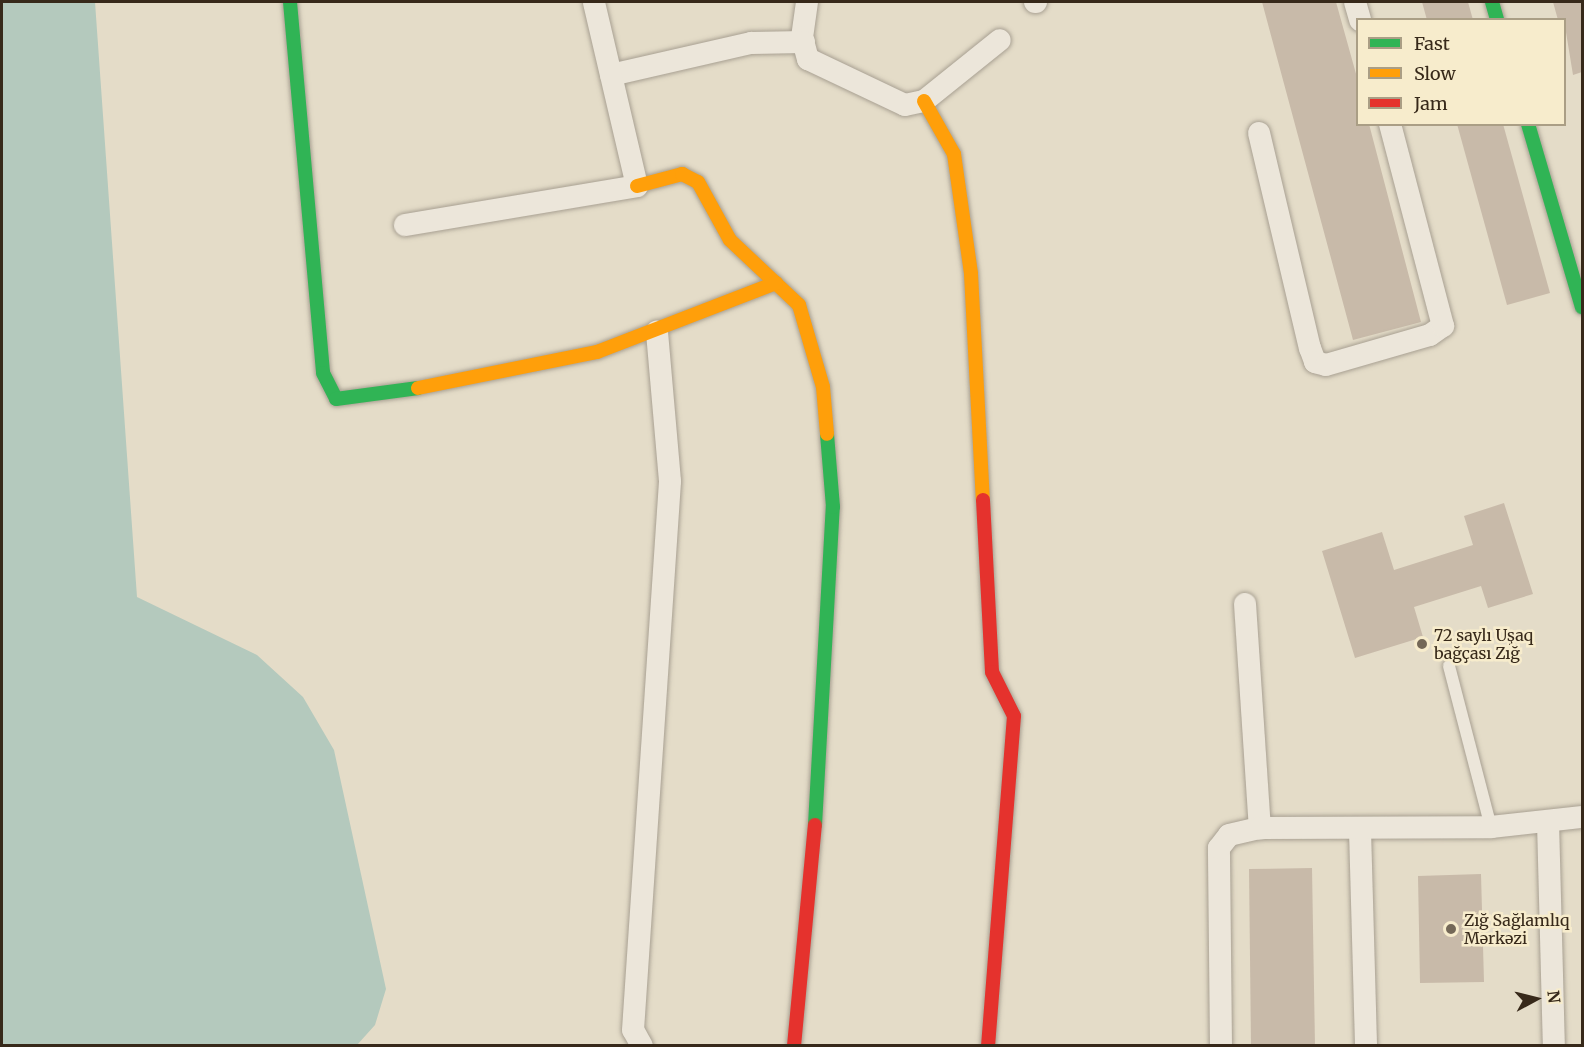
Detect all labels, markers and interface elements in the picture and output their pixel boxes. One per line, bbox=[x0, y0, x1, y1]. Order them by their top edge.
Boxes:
legend bbox=[1356, 18, 1566, 126]
text: Fast bbox=[1414, 32, 1450, 55]
text: Slow bbox=[1414, 62, 1456, 85]
text: Jam bbox=[1414, 92, 1448, 115]
place label: 72 saylı Uşaq bağçası Zığ bbox=[1434, 625, 1533, 663]
marker: 72 saylı Uşaq bağçası Zığ bbox=[1415, 637, 1429, 651]
place label: Zığ Sağlamlıq Mərkəzi bbox=[1464, 910, 1569, 948]
marker: Zığ Sağlamlıq Mərkəzi bbox=[1442, 920, 1460, 938]
north arrow bbox=[1506, 969, 1566, 1029]
text: N bbox=[1543, 989, 1565, 1004]

